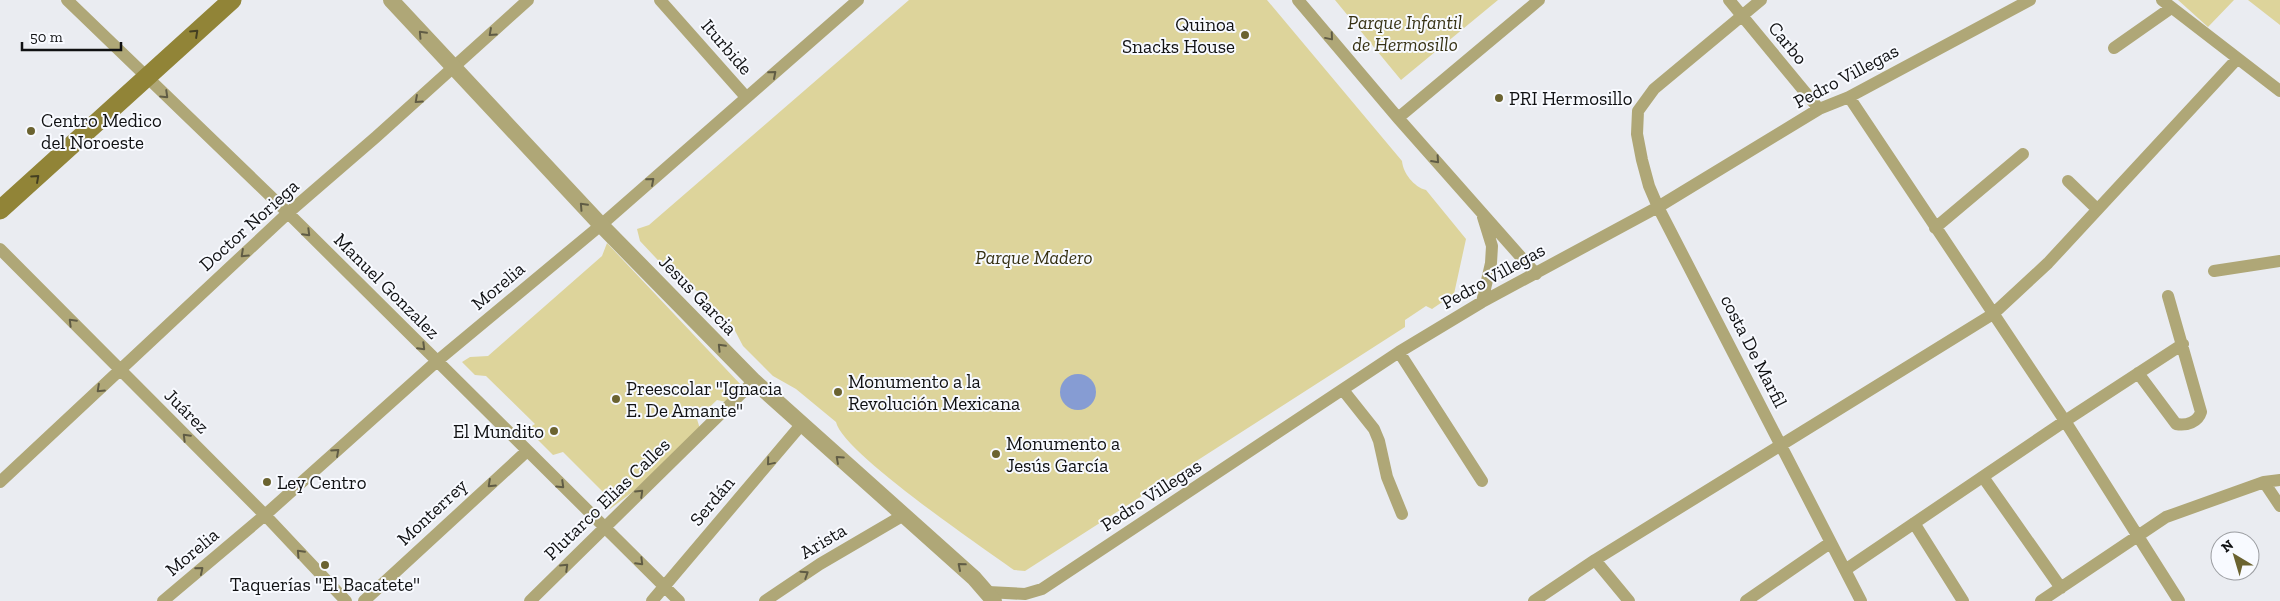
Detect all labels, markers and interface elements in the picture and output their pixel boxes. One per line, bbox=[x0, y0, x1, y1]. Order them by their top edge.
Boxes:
park label: Parque Infantil de Hermosillo bbox=[1348, 11, 1462, 56]
place label: Quinoa Snacks House bbox=[1122, 13, 1235, 58]
street label: Iturbide bbox=[697, 14, 757, 80]
street label: Carbo bbox=[1763, 17, 1813, 69]
scale bar bbox=[22, 20, 121, 52]
one-way arrow bbox=[488, 27, 497, 36]
text: 50 m bbox=[30, 28, 63, 46]
marker: Quinoa Snacks House bbox=[1239, 29, 1251, 41]
one-way arrow bbox=[190, 30, 199, 39]
one-way arrow bbox=[419, 30, 428, 39]
one-way arrow bbox=[1324, 32, 1333, 41]
street label: Pedro Villegas bbox=[1790, 39, 1902, 113]
one-way arrow bbox=[767, 71, 776, 80]
place label: PRI Hermosillo bbox=[1509, 87, 1633, 110]
one-way arrow bbox=[159, 89, 168, 98]
marker: PRI Hermosillo bbox=[1493, 92, 1505, 104]
one-way arrow bbox=[414, 94, 423, 103]
place label: Centro Medico del Noroeste bbox=[41, 109, 162, 154]
marker: Centro Medico del Noroeste bbox=[25, 125, 37, 137]
one-way arrow bbox=[1430, 155, 1439, 164]
one-way arrow bbox=[31, 174, 40, 183]
street label: Doctor Noriega bbox=[195, 174, 303, 276]
one-way arrow bbox=[645, 178, 654, 187]
one-way arrow bbox=[580, 202, 589, 211]
one-way arrow bbox=[301, 227, 310, 236]
street label: Manuel Gonzalez bbox=[329, 228, 445, 344]
street label: Pedro Villegas bbox=[1437, 238, 1549, 314]
park label: Parque Madero bbox=[975, 246, 1093, 269]
one-way arrow bbox=[241, 248, 250, 257]
street label: Jesus Garcia bbox=[654, 250, 742, 340]
street label: Morelia bbox=[467, 257, 529, 315]
street label: costa De Marfil bbox=[1716, 291, 1792, 411]
one-way arrow bbox=[69, 318, 78, 327]
one-way arrow bbox=[416, 341, 425, 350]
one-way arrow bbox=[718, 344, 727, 353]
place label: Monumento a la Revolución Mexicana bbox=[848, 370, 1020, 415]
place label: Preescolar "Ignacia E. De Amante" bbox=[626, 377, 782, 422]
one-way arrow bbox=[96, 383, 105, 392]
street label: Juárez bbox=[160, 384, 214, 438]
marker: Monumento a la Revolución Mexicana bbox=[832, 386, 844, 398]
marker: Preescolar "Ignacia E. De Amante" bbox=[610, 393, 622, 405]
place label: El Mundito bbox=[453, 420, 544, 443]
marker: El Mundito bbox=[548, 425, 560, 437]
place label: Monumento a Jesús García bbox=[1006, 432, 1120, 477]
street label: Plutarco Elias Calles bbox=[539, 433, 675, 565]
one-way arrow bbox=[183, 434, 192, 443]
one-way arrow bbox=[330, 448, 339, 457]
marker: Monumento a Jesús García bbox=[990, 448, 1002, 460]
street label: Pedro Villegas bbox=[1096, 454, 1206, 536]
one-way arrow bbox=[835, 455, 844, 464]
one-way arrow bbox=[767, 456, 775, 465]
place label: Ley Centro bbox=[277, 471, 367, 494]
street label: Serdán bbox=[685, 471, 739, 530]
street label: Monterrey bbox=[392, 474, 472, 550]
marker: Ley Centro bbox=[261, 476, 273, 488]
one-way arrow bbox=[487, 478, 496, 487]
one-way arrow bbox=[556, 479, 565, 488]
one-way arrow bbox=[634, 490, 643, 499]
street label: Arista bbox=[796, 518, 850, 564]
street label: Morelia bbox=[161, 523, 223, 581]
north arrow bbox=[2210, 531, 2260, 581]
text: N bbox=[2218, 536, 2237, 556]
one-way arrow bbox=[297, 549, 306, 558]
one-way arrow bbox=[634, 556, 643, 565]
marker: Taquerías "El Bacatete" bbox=[319, 559, 331, 571]
one-way arrow bbox=[957, 563, 966, 572]
one-way arrow bbox=[559, 564, 568, 573]
one-way arrow bbox=[194, 567, 203, 575]
one-way arrow bbox=[800, 571, 809, 580]
place label: Taquerías "El Bacatete" bbox=[230, 573, 420, 596]

